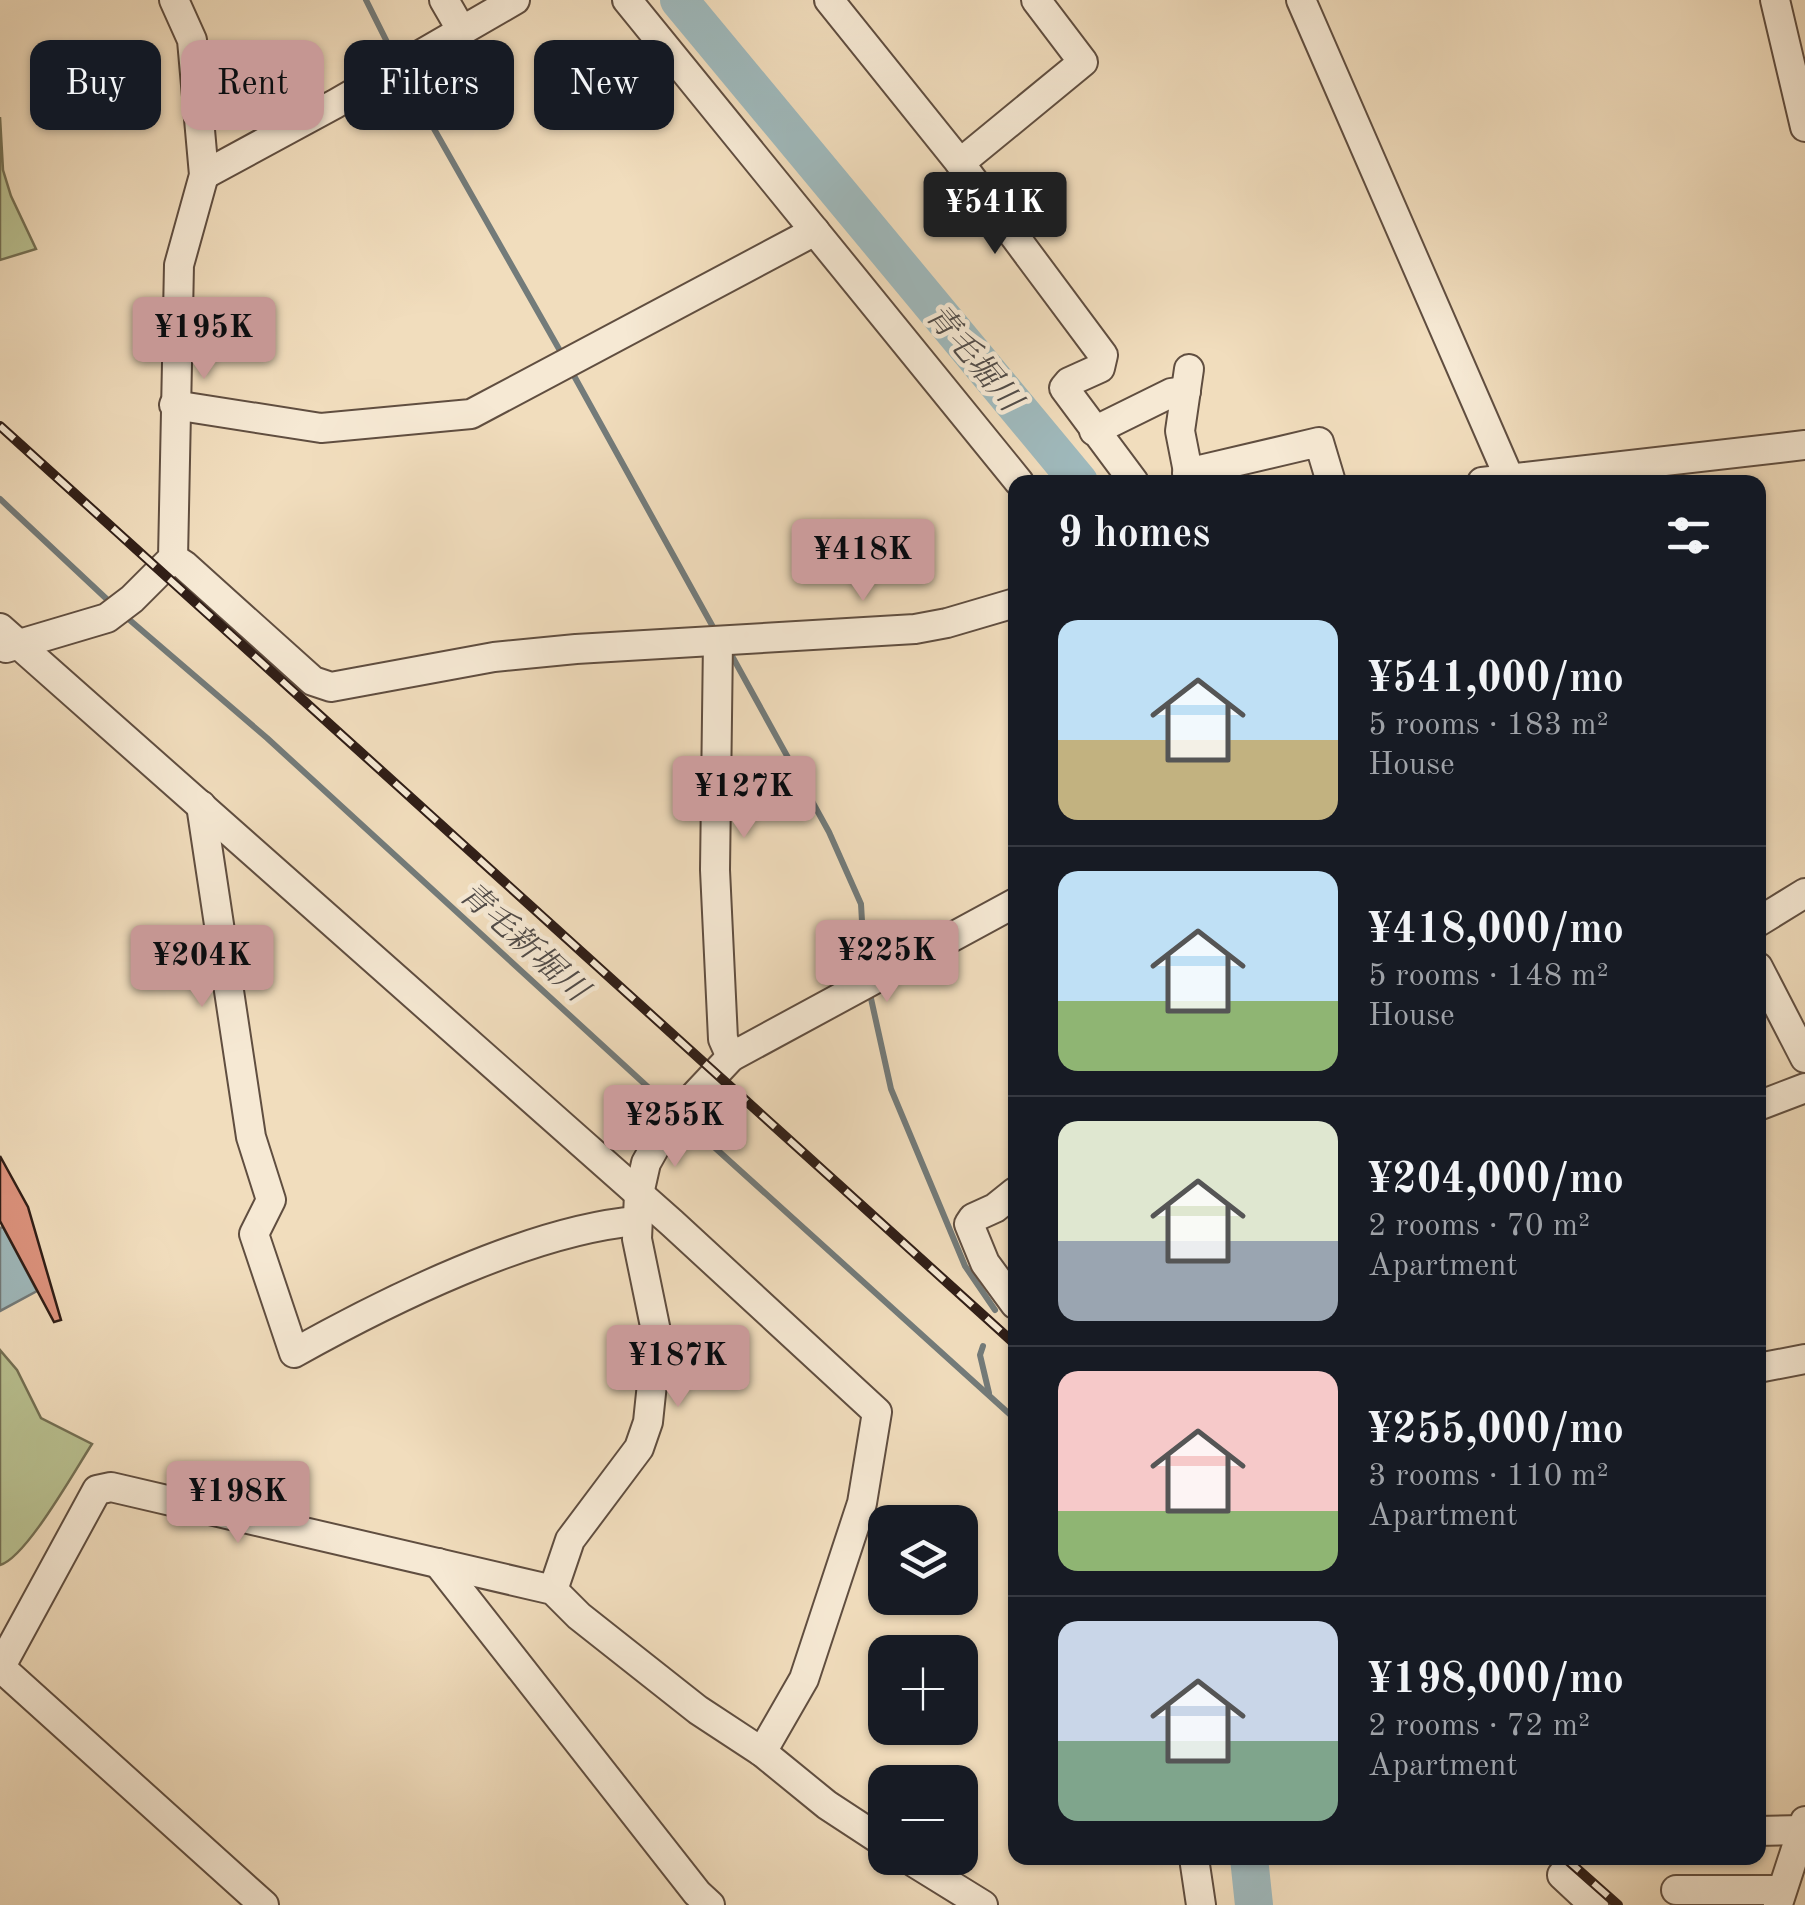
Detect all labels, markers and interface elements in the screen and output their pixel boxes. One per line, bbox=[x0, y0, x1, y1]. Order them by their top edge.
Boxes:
chip: Buy bbox=[30, 40, 161, 130]
chip: Rent bbox=[181, 40, 324, 130]
chip: Filters bbox=[344, 40, 514, 130]
chip: New bbox=[534, 40, 674, 130]
pin: ¥541K bbox=[925, 172, 1065, 257]
text: ¥541K bbox=[946, 188, 1044, 220]
pin: ¥195K bbox=[134, 297, 274, 382]
water label: 青毛堀川 bbox=[918, 298, 1029, 421]
text: ¥195K bbox=[155, 313, 253, 345]
icon: filters bbox=[1661, 508, 1716, 563]
text: 9 homes bbox=[1058, 514, 1210, 556]
pin: ¥418K bbox=[793, 519, 933, 604]
text: ¥418K bbox=[814, 535, 912, 567]
text: ¥541,000/mo bbox=[1368, 659, 1624, 701]
icon: home bbox=[1138, 660, 1258, 780]
text: 5 rooms · 183 m² bbox=[1368, 710, 1609, 742]
text: House bbox=[1368, 750, 1455, 782]
pin: ¥127K bbox=[674, 756, 814, 841]
text: ¥127K bbox=[695, 772, 793, 804]
water label: 青毛新堀川 bbox=[452, 876, 596, 1011]
text: ¥418,000/mo bbox=[1368, 910, 1624, 952]
icon: home bbox=[1138, 911, 1258, 1031]
pin: ¥225K bbox=[817, 920, 957, 1005]
pin: ¥204K bbox=[132, 925, 272, 1010]
text: ¥225K bbox=[838, 936, 936, 968]
text: ¥204K bbox=[153, 941, 251, 973]
text: 5 rooms · 148 m² bbox=[1368, 961, 1609, 993]
text: House bbox=[1368, 1001, 1455, 1033]
pin: ¥255K bbox=[605, 1085, 745, 1170]
text: ¥255K bbox=[626, 1101, 724, 1133]
text: ¥204,000/mo bbox=[1368, 1160, 1624, 1202]
icon: home bbox=[1138, 1161, 1258, 1281]
text: 2 rooms · 70 m² bbox=[1368, 1211, 1590, 1243]
text: Apartment bbox=[1368, 1251, 1518, 1283]
pin: ¥187K bbox=[608, 1325, 748, 1410]
text: ¥187K bbox=[629, 1341, 727, 1373]
text: ¥255,000/mo bbox=[1368, 1410, 1624, 1452]
icon: home bbox=[1138, 1411, 1258, 1531]
pin: ¥198K bbox=[168, 1461, 308, 1546]
text: 3 rooms · 110 m² bbox=[1368, 1461, 1609, 1493]
text: ¥198K bbox=[189, 1477, 287, 1509]
text: Apartment bbox=[1368, 1501, 1518, 1533]
map controls bbox=[868, 1505, 978, 1875]
button: layers bbox=[868, 1505, 978, 1615]
button: + bbox=[868, 1635, 978, 1745]
text: ¥198,000/mo bbox=[1368, 1660, 1624, 1702]
icon: home bbox=[1138, 1661, 1258, 1781]
text: 2 rooms · 72 m² bbox=[1368, 1711, 1590, 1743]
text: Apartment bbox=[1368, 1751, 1518, 1783]
button: − bbox=[868, 1765, 978, 1875]

